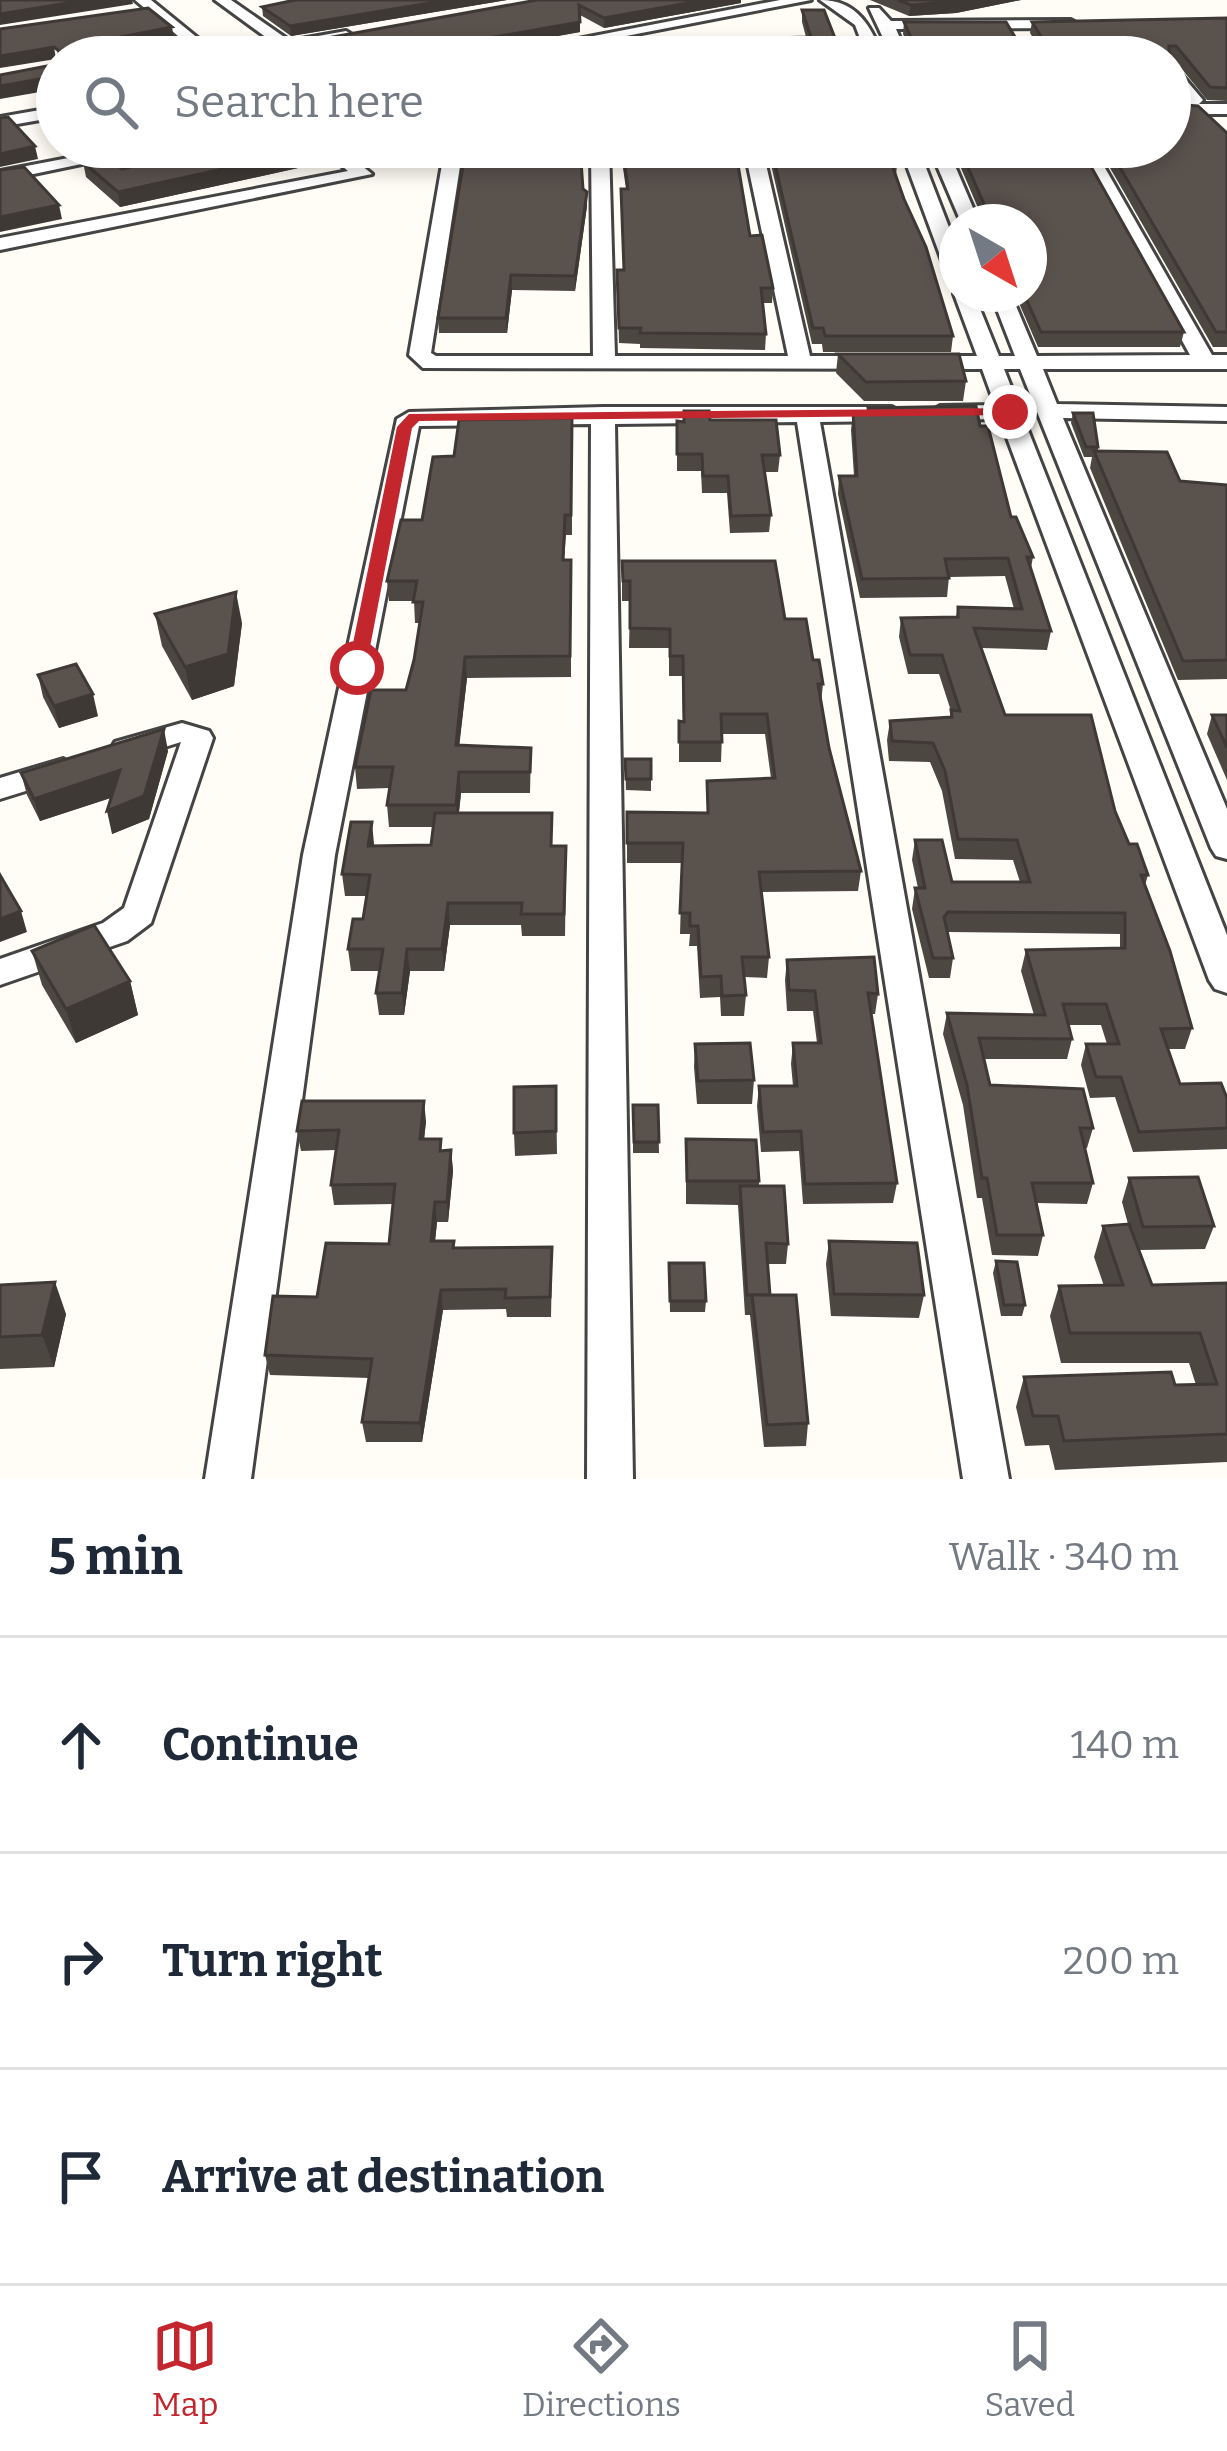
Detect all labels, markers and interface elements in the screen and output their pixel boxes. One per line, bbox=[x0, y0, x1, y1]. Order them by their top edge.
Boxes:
search box bbox=[36, 36, 1191, 168]
icon: search bbox=[78, 69, 144, 135]
text: Search here bbox=[174, 75, 424, 129]
north arrow bbox=[939, 204, 1047, 312]
route end bbox=[983, 385, 1037, 439]
route start bbox=[330, 641, 384, 695]
text: 5 min bbox=[48, 1526, 183, 1588]
text: Walk · 340 m bbox=[949, 1534, 1179, 1580]
icon: ahead bbox=[48, 1712, 114, 1778]
text: Continue bbox=[162, 1718, 359, 1772]
text: 140 m bbox=[1070, 1722, 1179, 1768]
icon: right bbox=[48, 1928, 114, 1994]
text: Turn right bbox=[162, 1934, 382, 1988]
text: 200 m bbox=[1063, 1938, 1179, 1984]
icon: arrive bbox=[48, 2144, 114, 2210]
text: Arrive at destination bbox=[162, 2150, 604, 2204]
tab: Map bbox=[152, 2313, 218, 2425]
tab: Directions bbox=[522, 2313, 681, 2425]
tab: Saved bbox=[985, 2313, 1075, 2425]

